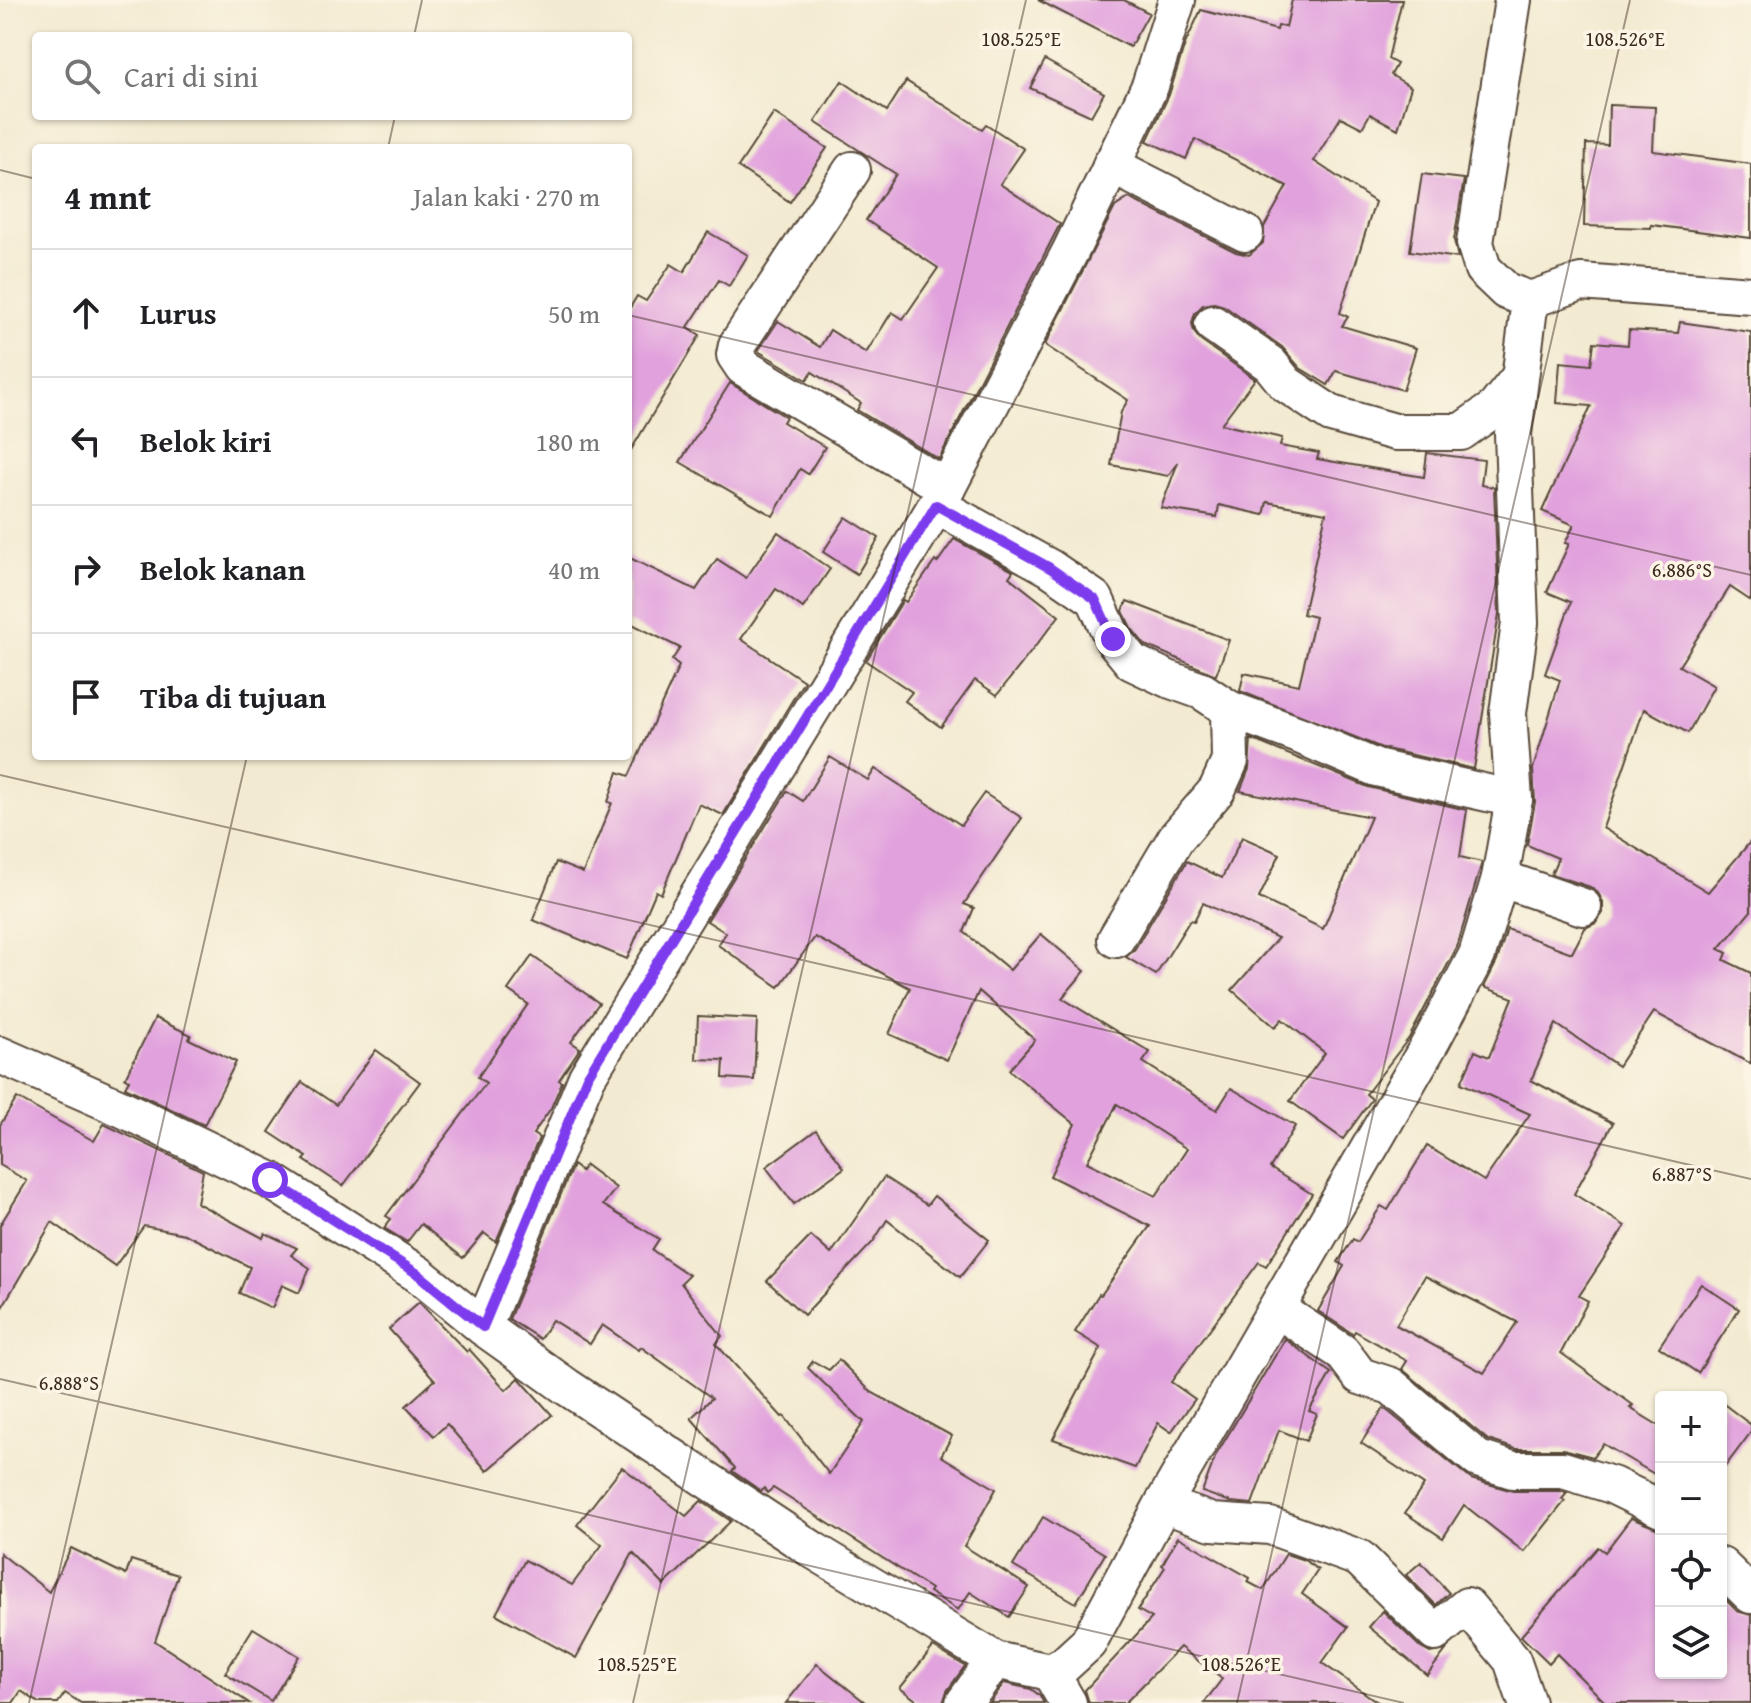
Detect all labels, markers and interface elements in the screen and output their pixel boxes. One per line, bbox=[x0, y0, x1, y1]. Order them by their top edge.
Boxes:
text: 108.525°E bbox=[981, 24, 1061, 53]
text: 108.526°E bbox=[1585, 24, 1665, 53]
search box bbox=[32, 32, 632, 120]
icon: search bbox=[60, 54, 104, 98]
text: Cari di sini bbox=[124, 54, 259, 98]
text: 4 mnt bbox=[64, 172, 151, 221]
text: Jalan kaki · 270 m bbox=[413, 177, 600, 216]
icon: ahead bbox=[64, 291, 108, 335]
text: Lurus bbox=[140, 291, 217, 335]
text: 50 m bbox=[548, 294, 600, 333]
icon: left bbox=[64, 419, 108, 463]
text: Belok kiri bbox=[140, 419, 272, 463]
text: 180 m bbox=[535, 422, 600, 461]
icon: right bbox=[64, 547, 108, 591]
text: Belok kanan bbox=[140, 547, 305, 591]
text: 40 m bbox=[548, 550, 600, 589]
text: 6.886°S bbox=[1652, 555, 1712, 584]
route end bbox=[1095, 621, 1131, 657]
icon: arrive bbox=[64, 675, 108, 719]
text: Tiba di tujuan bbox=[140, 675, 326, 719]
text: 6.887°S bbox=[1652, 1159, 1712, 1188]
route start bbox=[252, 1162, 288, 1198]
text: 6.888°S bbox=[39, 1368, 99, 1397]
map controls bbox=[1655, 1391, 1727, 1679]
button: + bbox=[1655, 1391, 1727, 1463]
button: − bbox=[1655, 1463, 1727, 1535]
button: locate bbox=[1655, 1535, 1727, 1607]
button: layers bbox=[1655, 1607, 1727, 1679]
text: 108.525°E bbox=[597, 1649, 677, 1678]
text: 108.526°E bbox=[1201, 1649, 1281, 1678]

